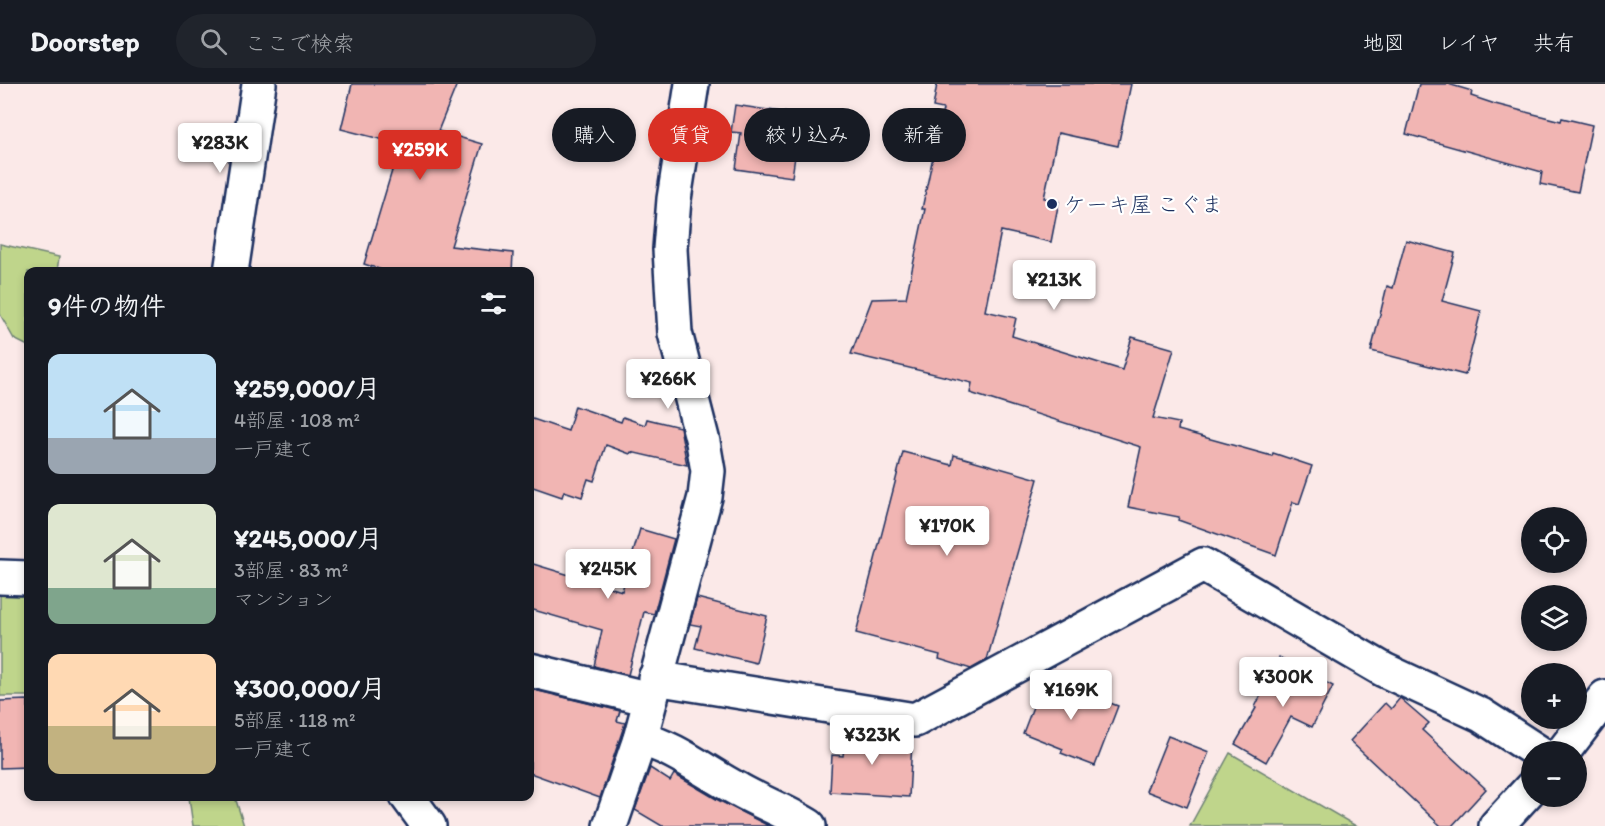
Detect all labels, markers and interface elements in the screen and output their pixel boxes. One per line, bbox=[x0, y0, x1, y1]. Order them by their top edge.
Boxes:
search box bbox=[176, 14, 596, 68]
text: Doorstep bbox=[30, 24, 140, 58]
icon: search bbox=[197, 25, 230, 58]
text: ここで検索 bbox=[245, 30, 355, 57]
text: 地図 bbox=[1363, 30, 1405, 55]
text: レイヤ bbox=[1438, 30, 1500, 55]
text: 共有 bbox=[1533, 30, 1575, 55]
chip: 購入 bbox=[552, 108, 636, 162]
chip: 賃貸 bbox=[648, 108, 732, 162]
chip: 絞り込み bbox=[744, 108, 870, 162]
chip: 新着 bbox=[882, 108, 966, 162]
pin: ¥283K bbox=[178, 123, 262, 174]
text: ¥283K bbox=[192, 130, 248, 154]
pin: ¥259K bbox=[378, 130, 462, 181]
text: ¥259K bbox=[392, 137, 448, 161]
place label: ケーキ屋 こぐま bbox=[1064, 191, 1223, 218]
marker: ケーキ屋 こぐま bbox=[1045, 197, 1059, 211]
pin: ¥213K bbox=[1012, 260, 1096, 311]
text: ¥213K bbox=[1027, 267, 1081, 291]
icon: filters bbox=[477, 287, 510, 320]
text: 9件の物件 bbox=[48, 290, 166, 322]
pin: ¥266K bbox=[626, 359, 710, 410]
text: ¥266K bbox=[640, 366, 696, 390]
text: ¥259,000/月 bbox=[234, 372, 381, 404]
icon: home bbox=[96, 378, 168, 450]
text: 4部屋 · 108 m² bbox=[234, 408, 360, 432]
text: 一戸建て bbox=[234, 437, 314, 461]
pin: ¥170K bbox=[905, 506, 989, 557]
map controls bbox=[1521, 507, 1587, 807]
button: locate bbox=[1521, 507, 1587, 573]
text: ¥170K bbox=[919, 513, 975, 537]
text: ¥245,000/月 bbox=[234, 522, 383, 554]
icon: home bbox=[96, 528, 168, 600]
pin: ¥245K bbox=[566, 549, 650, 600]
text: ¥245K bbox=[579, 556, 637, 580]
text: 3部屋 · 83 m² bbox=[234, 558, 348, 582]
button: layers bbox=[1521, 585, 1587, 651]
text: マンション bbox=[234, 587, 333, 611]
pin: ¥300K bbox=[1241, 657, 1325, 708]
button: + bbox=[1521, 663, 1587, 729]
text: ¥300K bbox=[1253, 664, 1313, 688]
pin: ¥169K bbox=[1029, 670, 1113, 721]
text: ¥300,000/月 bbox=[234, 672, 386, 704]
text: ¥169K bbox=[1044, 677, 1098, 701]
icon: home bbox=[96, 678, 168, 750]
text: 5部屋 · 118 m² bbox=[234, 708, 355, 732]
pin: ¥323K bbox=[830, 715, 914, 766]
text: ¥323K bbox=[844, 722, 900, 746]
text: 一戸建て bbox=[234, 737, 314, 761]
button: − bbox=[1521, 741, 1587, 807]

